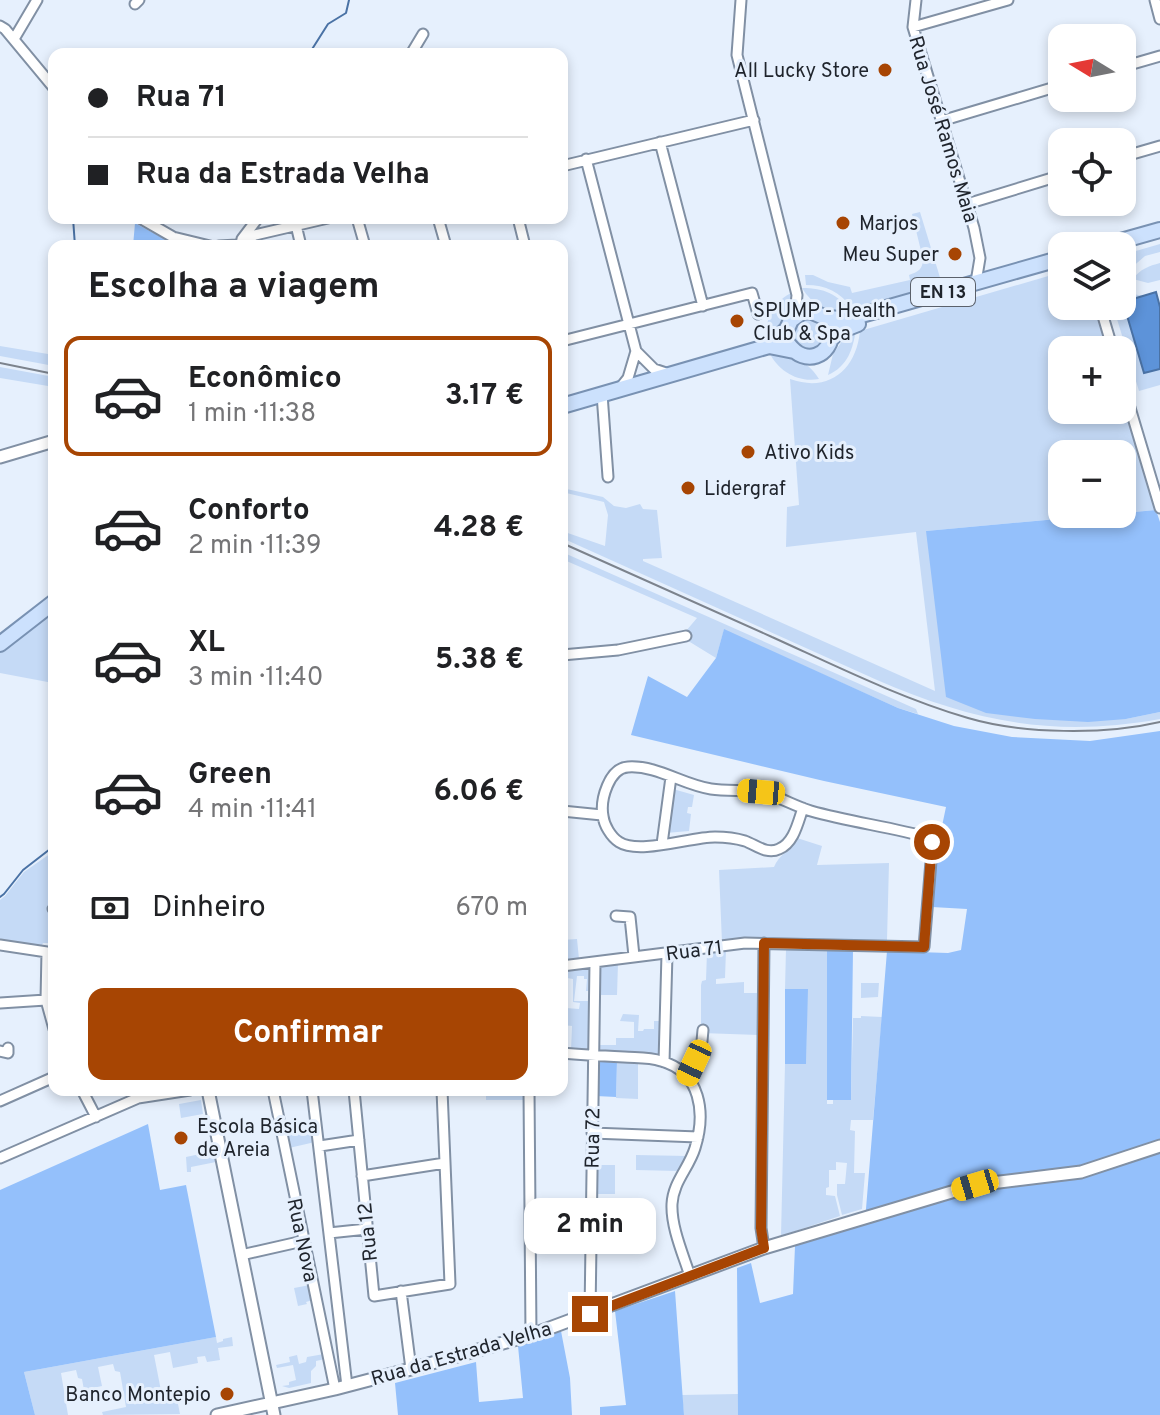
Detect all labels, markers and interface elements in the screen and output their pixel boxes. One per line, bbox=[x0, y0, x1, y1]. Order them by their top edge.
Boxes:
north arrow bbox=[1048, 24, 1136, 112]
map controls bbox=[1048, 24, 1136, 528]
street label: Rua José Ramos Maia bbox=[901, 33, 983, 226]
place label: All Lucky Store bbox=[734, 59, 869, 85]
marker: All Lucky Store bbox=[876, 61, 894, 79]
text: Rua 71 bbox=[136, 80, 227, 117]
button: locate bbox=[1048, 128, 1136, 216]
text: Rua da Estrada Velha bbox=[136, 157, 430, 194]
place label: Marjos bbox=[859, 212, 918, 238]
marker: Marjos bbox=[834, 214, 852, 232]
button: layers bbox=[1048, 232, 1136, 320]
place label: Meu Super bbox=[842, 243, 939, 269]
marker: Meu Super bbox=[946, 245, 964, 263]
text: Escolha a viagem bbox=[88, 265, 380, 311]
road number: EN 13 bbox=[911, 278, 975, 306]
place label: SPUMP - Health Club & Spa bbox=[753, 299, 896, 348]
marker: SPUMP - Health Club & Spa bbox=[728, 312, 746, 330]
button: + bbox=[1048, 336, 1136, 424]
icon: car bbox=[92, 360, 164, 432]
text: Econômico bbox=[188, 361, 342, 398]
text: 3.17 € bbox=[445, 378, 524, 415]
text: 1 min · 11:38 bbox=[188, 398, 316, 431]
button: − bbox=[1048, 440, 1136, 528]
place label: Ativo Kids bbox=[764, 441, 854, 467]
marker: Ativo Kids bbox=[739, 443, 757, 461]
place label: Lidergraf bbox=[704, 477, 786, 503]
marker: Lidergraf bbox=[679, 479, 697, 497]
icon: car bbox=[92, 492, 164, 564]
text: Conforto bbox=[188, 493, 310, 530]
text: 4.28 € bbox=[434, 510, 524, 547]
text: 2 min · 11:39 bbox=[188, 530, 321, 563]
icon: car bbox=[92, 624, 164, 696]
text: XL bbox=[188, 625, 225, 662]
text: 5.38 € bbox=[435, 642, 524, 679]
text: 3 min · 11:40 bbox=[188, 662, 323, 695]
icon: car bbox=[92, 756, 164, 828]
text: Green bbox=[188, 757, 272, 794]
text: 6.06 € bbox=[434, 774, 524, 811]
car bbox=[736, 778, 786, 806]
text: 4 min · 11:41 bbox=[188, 794, 317, 827]
route start bbox=[914, 824, 950, 860]
icon: cash bbox=[88, 886, 132, 930]
text: Dinheiro bbox=[152, 890, 266, 927]
text: 670 m bbox=[455, 892, 528, 925]
street label: Rua 71 bbox=[664, 936, 724, 968]
button: Confirmar bbox=[88, 988, 528, 1080]
car bbox=[673, 1036, 715, 1090]
street label: Rua 72 bbox=[580, 1107, 608, 1169]
place label: Escola Básica de Areia bbox=[197, 1115, 318, 1164]
marker: Escola Básica de Areia bbox=[172, 1129, 190, 1147]
car bbox=[949, 1167, 1001, 1203]
street label: Rua Nova bbox=[279, 1196, 323, 1285]
callout: 2 min bbox=[524, 1198, 656, 1254]
street label: Rua 12 bbox=[353, 1201, 385, 1263]
text: 2 min bbox=[556, 1209, 624, 1242]
route end bbox=[572, 1296, 608, 1332]
street label: Rua da Estrada Velha bbox=[368, 1317, 555, 1393]
place label: Banco Montepio bbox=[65, 1383, 211, 1409]
marker: Banco Montepio bbox=[218, 1385, 236, 1403]

